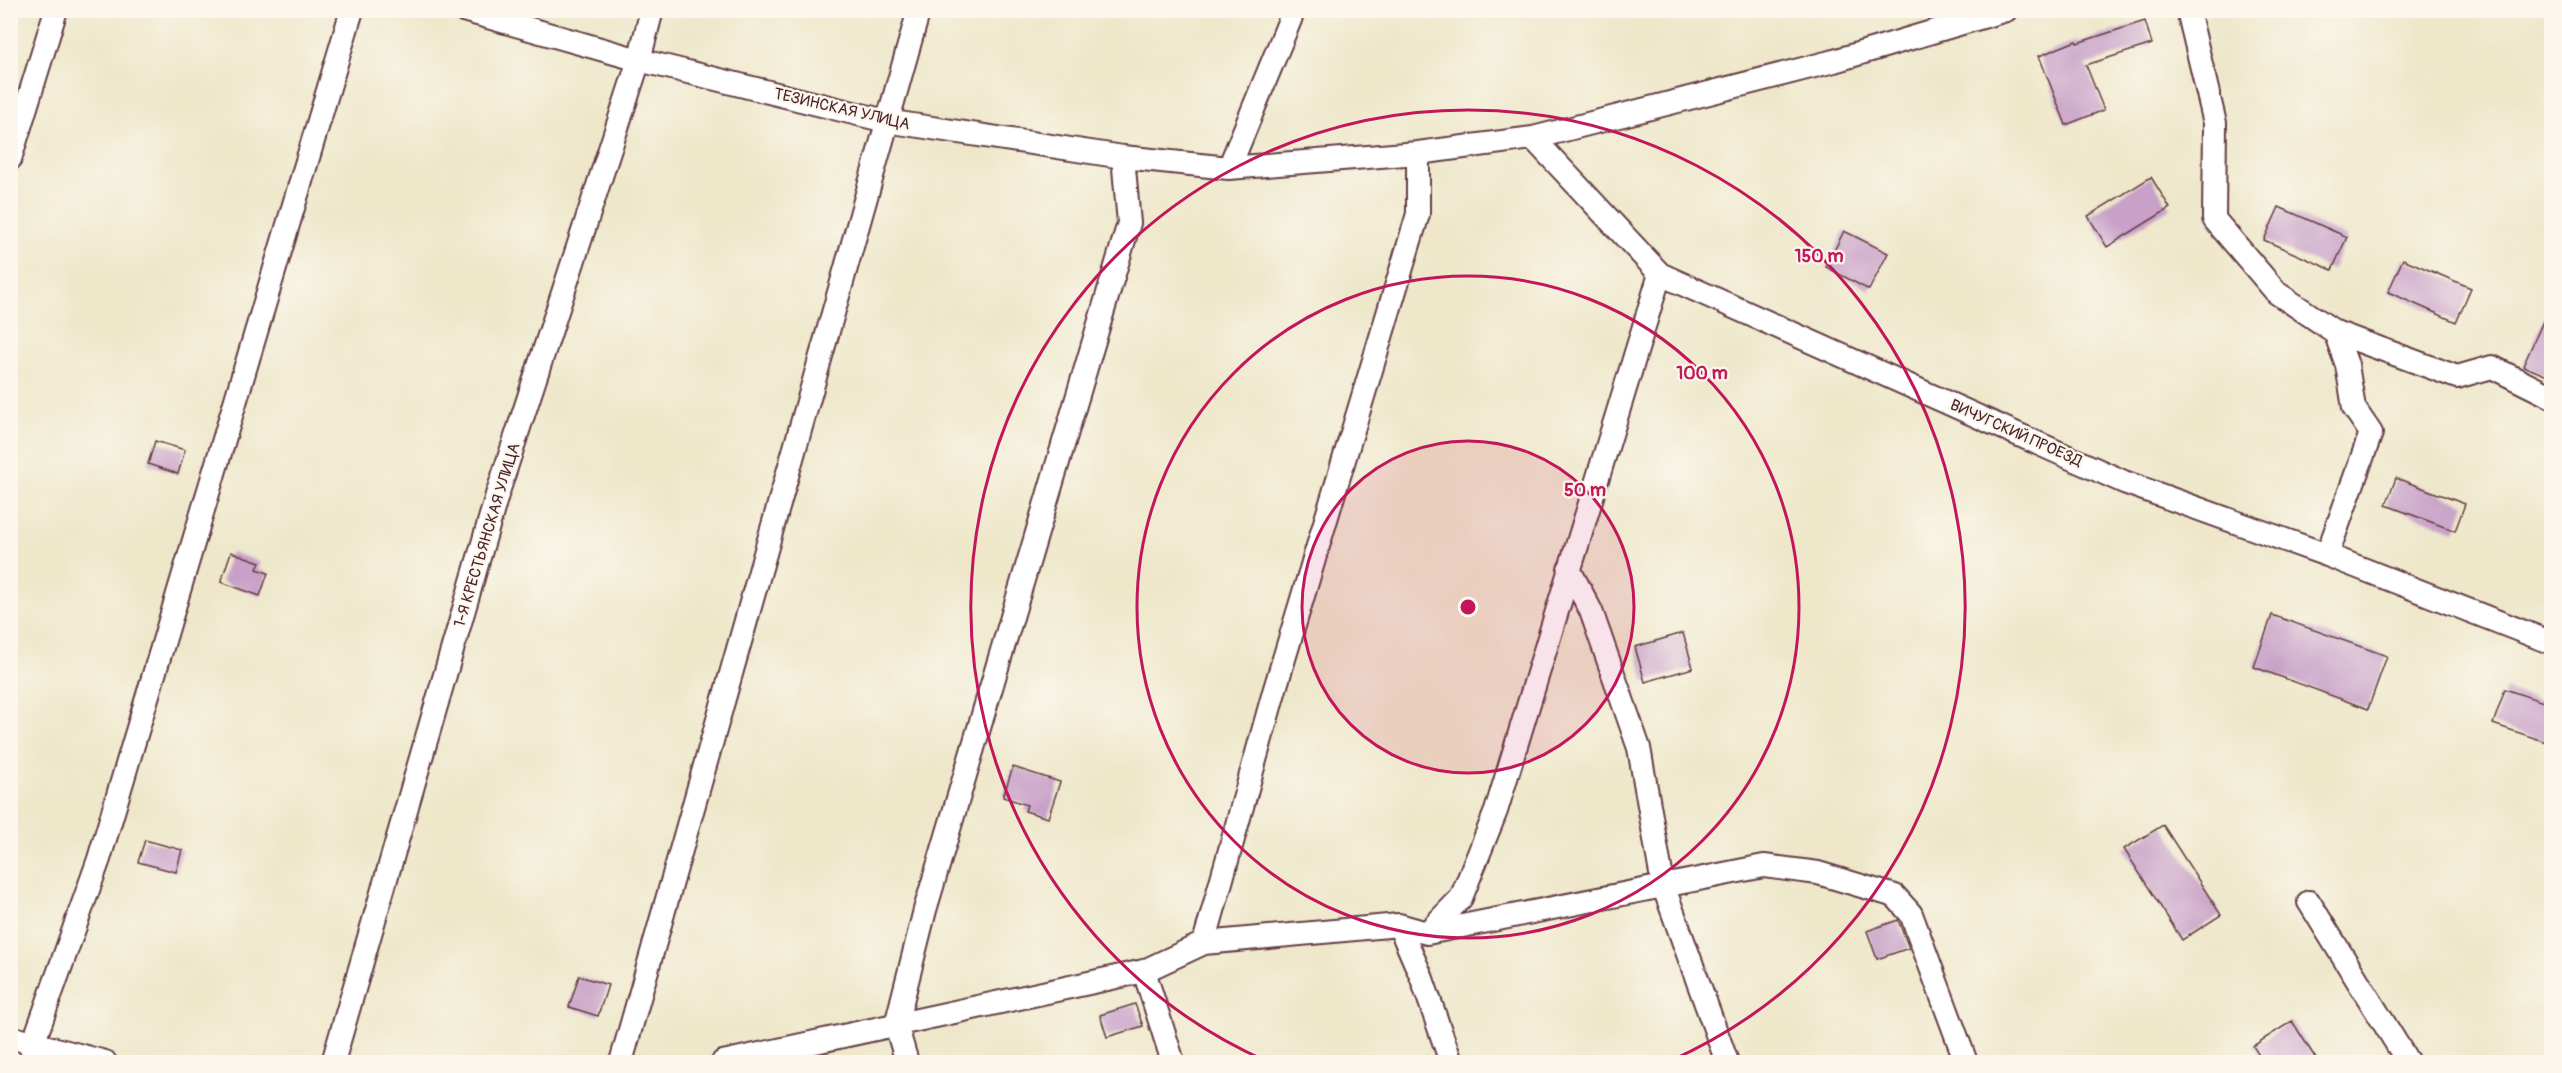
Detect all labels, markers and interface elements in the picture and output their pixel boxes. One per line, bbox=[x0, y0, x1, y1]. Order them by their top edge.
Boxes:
street label: ТЕЗИНСКАЯ УЛИЦА bbox=[772, 84, 912, 134]
text: 150 m bbox=[1795, 245, 1844, 268]
text: 100 m bbox=[1676, 362, 1728, 385]
street label: ВИЧУГСКИЙ ПРОЕЗД bbox=[1947, 395, 2086, 471]
street label: 1-Я КРЕСТЬЯНСКАЯ УЛИЦА bbox=[449, 440, 525, 630]
text: 50 m bbox=[1564, 479, 1606, 502]
centre of rings bbox=[1458, 597, 1478, 617]

